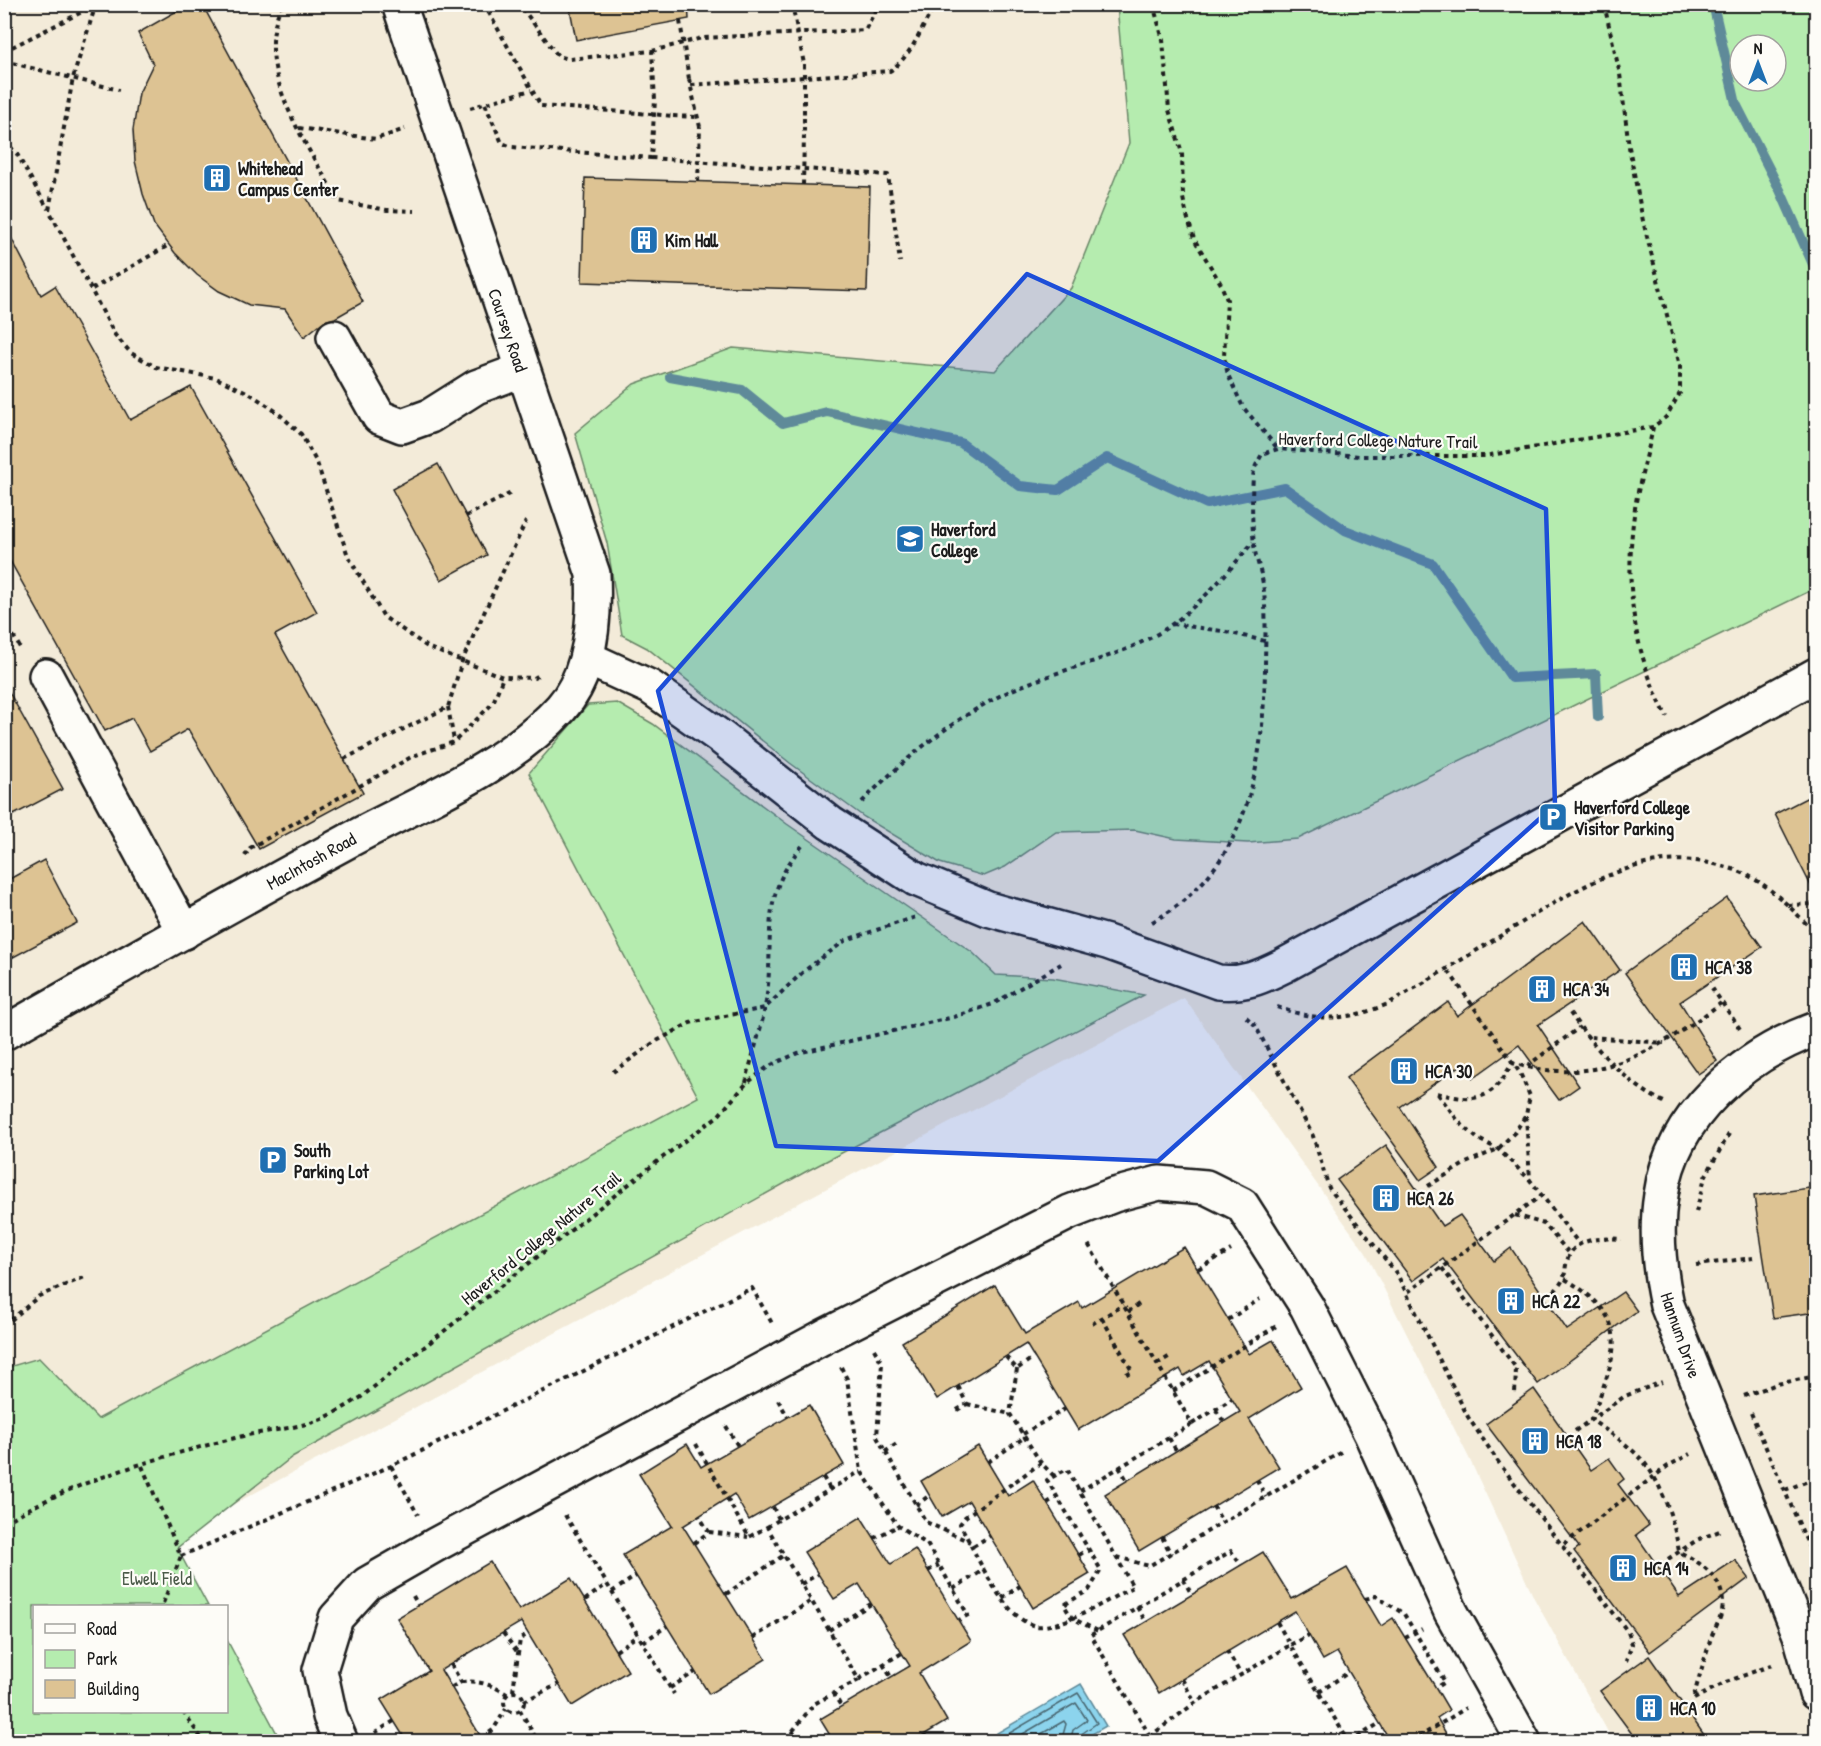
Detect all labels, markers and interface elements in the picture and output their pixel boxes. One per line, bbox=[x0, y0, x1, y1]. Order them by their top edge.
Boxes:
north arrow bbox=[1728, 33, 1788, 93]
text: N bbox=[1754, 37, 1763, 59]
place label: Whitehead Campus Center bbox=[238, 156, 339, 203]
building icon: Whitehead Campus Center bbox=[201, 162, 233, 194]
building icon: Kim Hall bbox=[628, 224, 660, 256]
place label: Kim Hall bbox=[665, 228, 719, 253]
street label: Coursey Road bbox=[482, 285, 534, 375]
street label: Haverford College Nature Trail bbox=[1278, 426, 1478, 454]
place label: Haverford College bbox=[931, 517, 995, 564]
school or university icon: Haverford College bbox=[894, 523, 926, 555]
place label: Haverford College Visitor Parking bbox=[1574, 795, 1691, 842]
parking icon: Haverford College Visitor Parking bbox=[1537, 801, 1569, 833]
street label: MacIntosh Road bbox=[262, 826, 360, 896]
building icon: HCA 38 bbox=[1668, 951, 1700, 983]
place label: HCA 38 bbox=[1705, 955, 1752, 980]
building icon: HCA 34 bbox=[1526, 973, 1558, 1005]
place label: HCA 34 bbox=[1563, 977, 1609, 1002]
building icon: HCA 30 bbox=[1388, 1055, 1420, 1087]
place label: HCA 30 bbox=[1425, 1059, 1472, 1084]
place label: South Parking Lot bbox=[294, 1138, 369, 1185]
parking icon: South Parking Lot bbox=[257, 1144, 289, 1176]
street label: Haverford College Nature Trail bbox=[456, 1165, 627, 1310]
building icon: HCA 26 bbox=[1370, 1182, 1402, 1214]
place label: HCA 26 bbox=[1407, 1186, 1454, 1211]
building icon: HCA 22 bbox=[1495, 1285, 1527, 1317]
place label: HCA 22 bbox=[1532, 1289, 1581, 1314]
street label: Hannum Drive bbox=[1655, 1289, 1707, 1381]
building icon: HCA 18 bbox=[1519, 1425, 1551, 1457]
place label: HCA 18 bbox=[1556, 1429, 1602, 1454]
building icon: HCA 14 bbox=[1607, 1552, 1639, 1584]
place label: HCA 14 bbox=[1644, 1556, 1689, 1581]
park label: Elwell Field bbox=[122, 1566, 192, 1591]
legend bbox=[33, 1605, 228, 1713]
text: Road bbox=[87, 1616, 117, 1641]
text: Park bbox=[87, 1646, 118, 1671]
text: Building bbox=[87, 1676, 139, 1701]
building icon: HCA 10 bbox=[1633, 1692, 1665, 1724]
place label: HCA 10 bbox=[1670, 1696, 1716, 1721]

